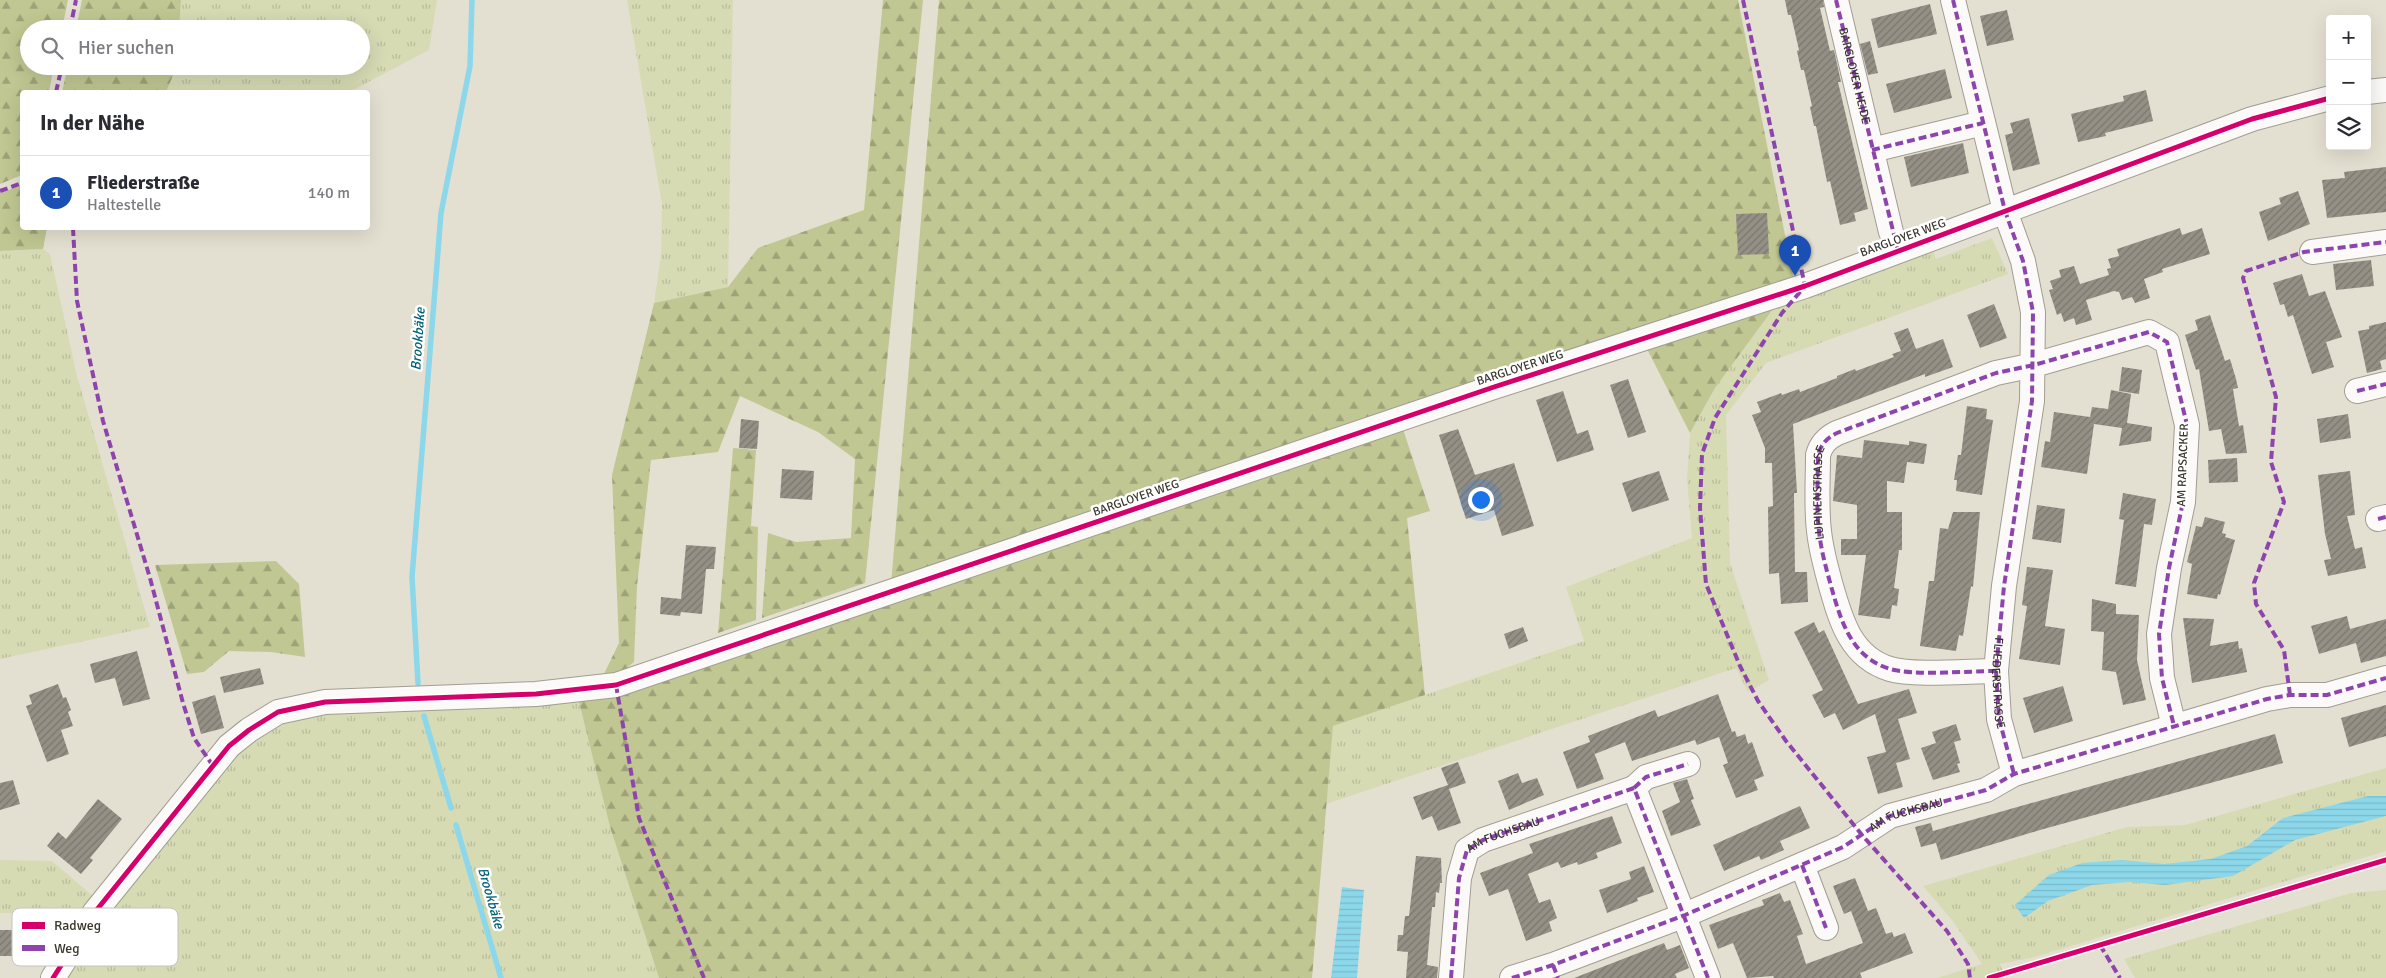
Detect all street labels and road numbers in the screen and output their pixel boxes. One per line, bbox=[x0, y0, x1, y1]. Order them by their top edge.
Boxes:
street label: BARGLOYER HEIDE bbox=[1836, 26, 1874, 126]
street label: BARGLOYER WEG bbox=[1858, 216, 1948, 260]
street label: BARGLOYER WEG bbox=[1475, 347, 1565, 389]
street label: AM RAPSACKER bbox=[2174, 423, 2192, 507]
street label: LUPINENSTRASSE bbox=[1810, 443, 1828, 541]
street label: BARGLOYER WEG bbox=[1091, 476, 1181, 520]
street label: FLIEDERSTRASSE bbox=[1988, 637, 2009, 731]
street label: AM FUCHSBAU bbox=[1866, 794, 1945, 835]
street label: AM FUCHSBAU bbox=[1463, 813, 1542, 856]

